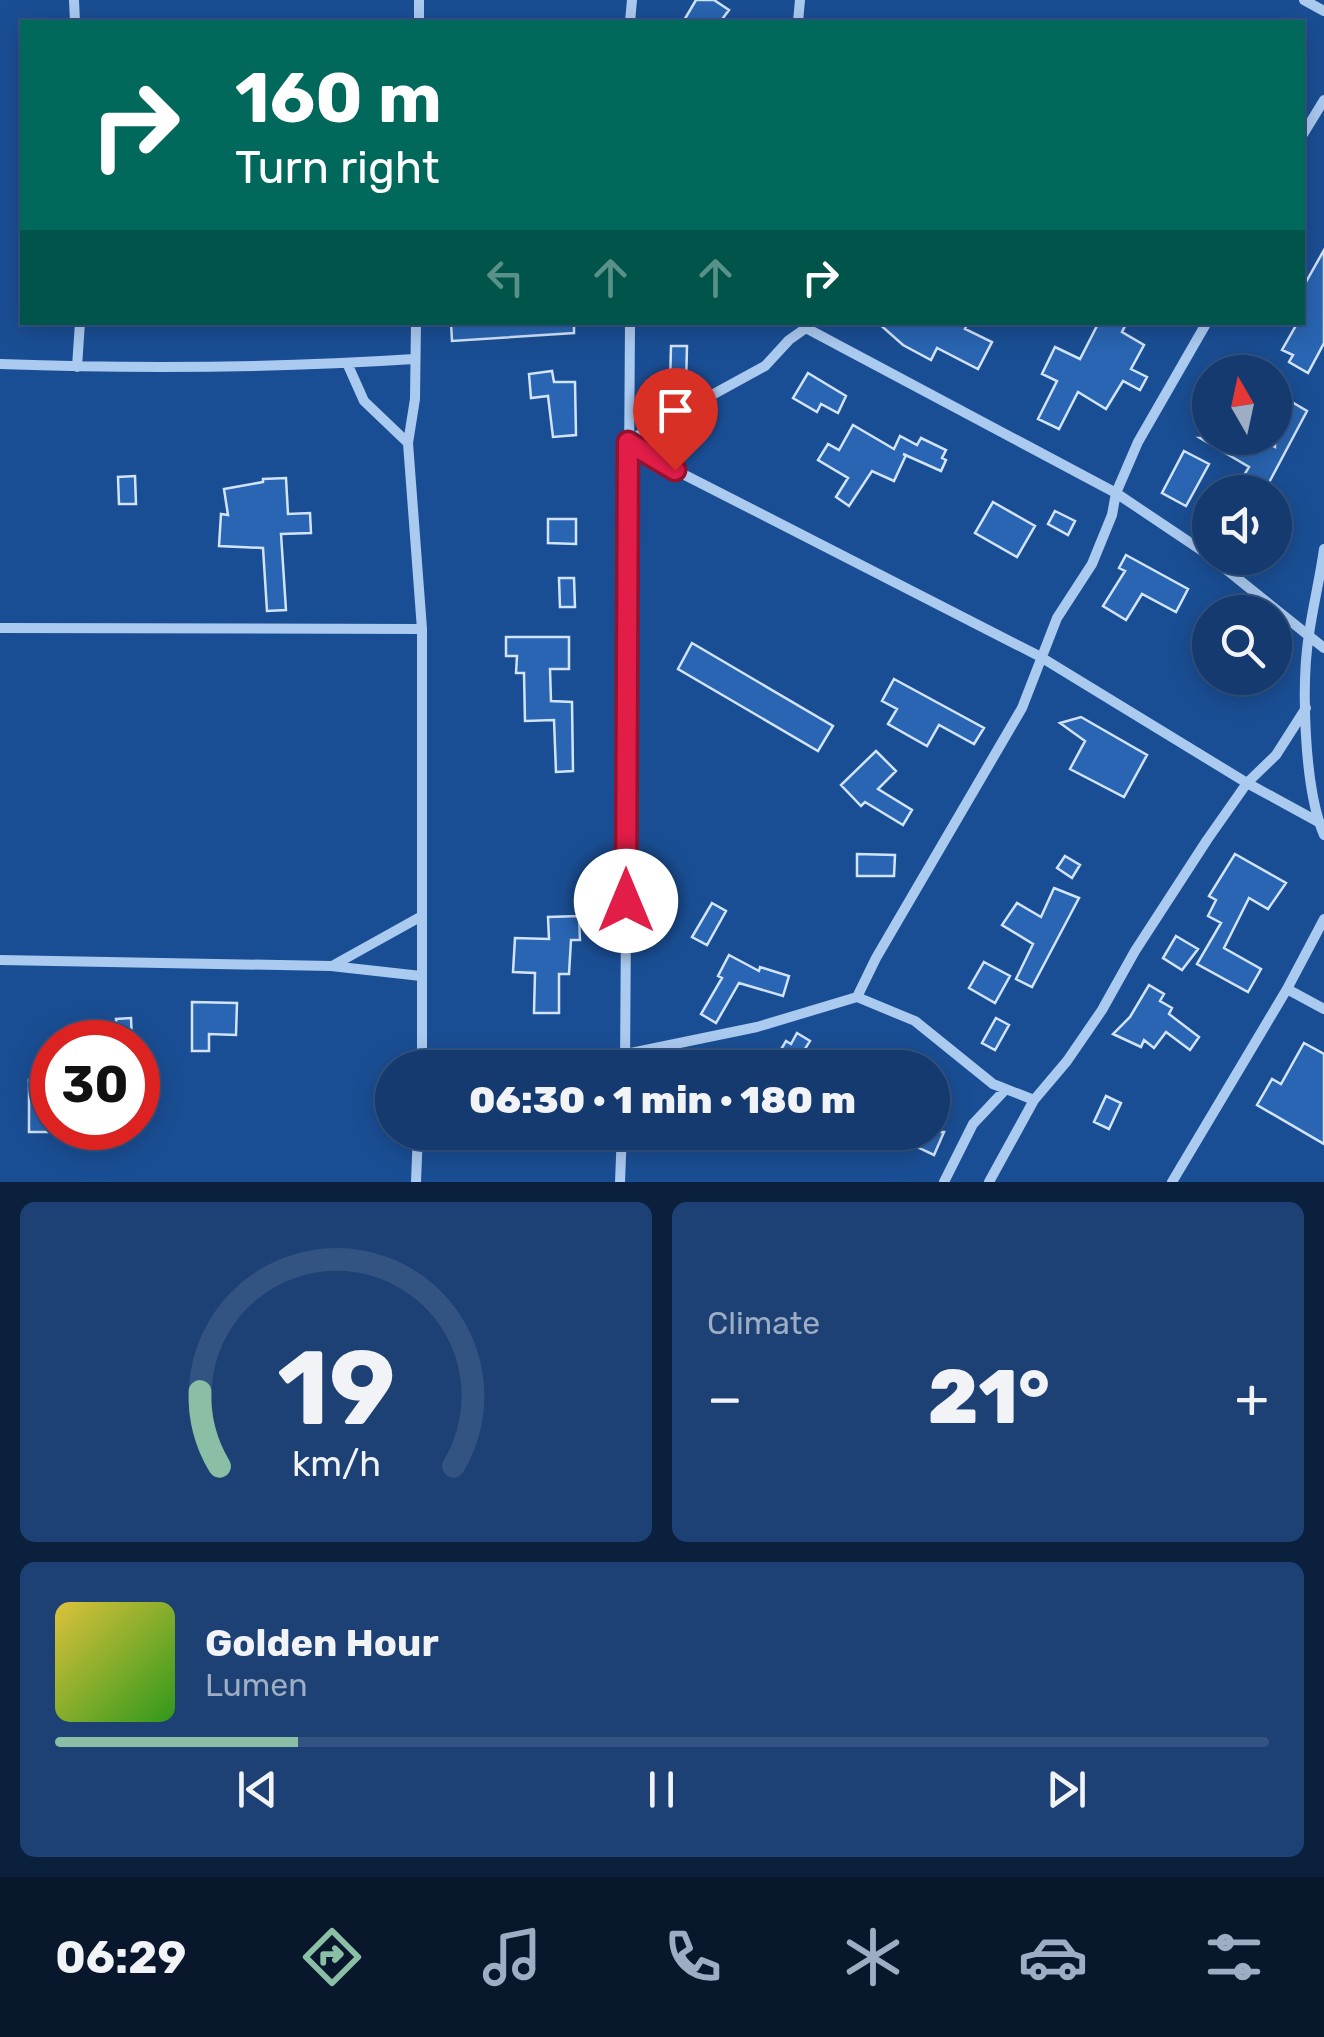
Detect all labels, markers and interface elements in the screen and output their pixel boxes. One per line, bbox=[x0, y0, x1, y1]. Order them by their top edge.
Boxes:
text: 160 m bbox=[235, 57, 442, 140]
icon: right bbox=[70, 60, 200, 190]
text: Turn right bbox=[235, 141, 439, 194]
icon: left bbox=[478, 250, 533, 305]
icon: ahead bbox=[583, 250, 638, 305]
icon: ahead bbox=[688, 250, 743, 305]
icon: right bbox=[793, 250, 848, 305]
north arrow bbox=[1192, 355, 1292, 455]
map controls bbox=[1192, 355, 1292, 695]
pin bbox=[633, 368, 718, 471]
icon: arrive bbox=[648, 383, 703, 438]
button: sound bbox=[1192, 475, 1292, 575]
button: search bbox=[1192, 595, 1292, 695]
position arrow bbox=[574, 849, 678, 953]
speed limit sign: 30 bbox=[30, 1020, 160, 1150]
text: 06:30 · 1 min · 180 m bbox=[469, 1077, 856, 1123]
text: Climate bbox=[707, 1304, 820, 1342]
text: 19 bbox=[277, 1327, 395, 1450]
text: 21° bbox=[928, 1353, 1050, 1442]
text: − bbox=[707, 1366, 743, 1431]
text: + bbox=[1235, 1366, 1269, 1431]
text: km/h bbox=[291, 1443, 381, 1485]
text: Golden Hour bbox=[205, 1620, 439, 1666]
text: Lumen bbox=[205, 1666, 308, 1704]
icon: previous bbox=[230, 1762, 285, 1817]
icon: pause bbox=[634, 1762, 689, 1817]
icon: next bbox=[1039, 1762, 1094, 1817]
icon: directions bbox=[297, 1922, 367, 1992]
icon: music bbox=[477, 1922, 547, 1992]
icon: phone bbox=[658, 1922, 728, 1992]
icon: climate bbox=[838, 1922, 908, 1992]
icon: car bbox=[1018, 1922, 1088, 1992]
icon: filters bbox=[1199, 1922, 1269, 1992]
text: 06:29 bbox=[55, 1931, 186, 1984]

